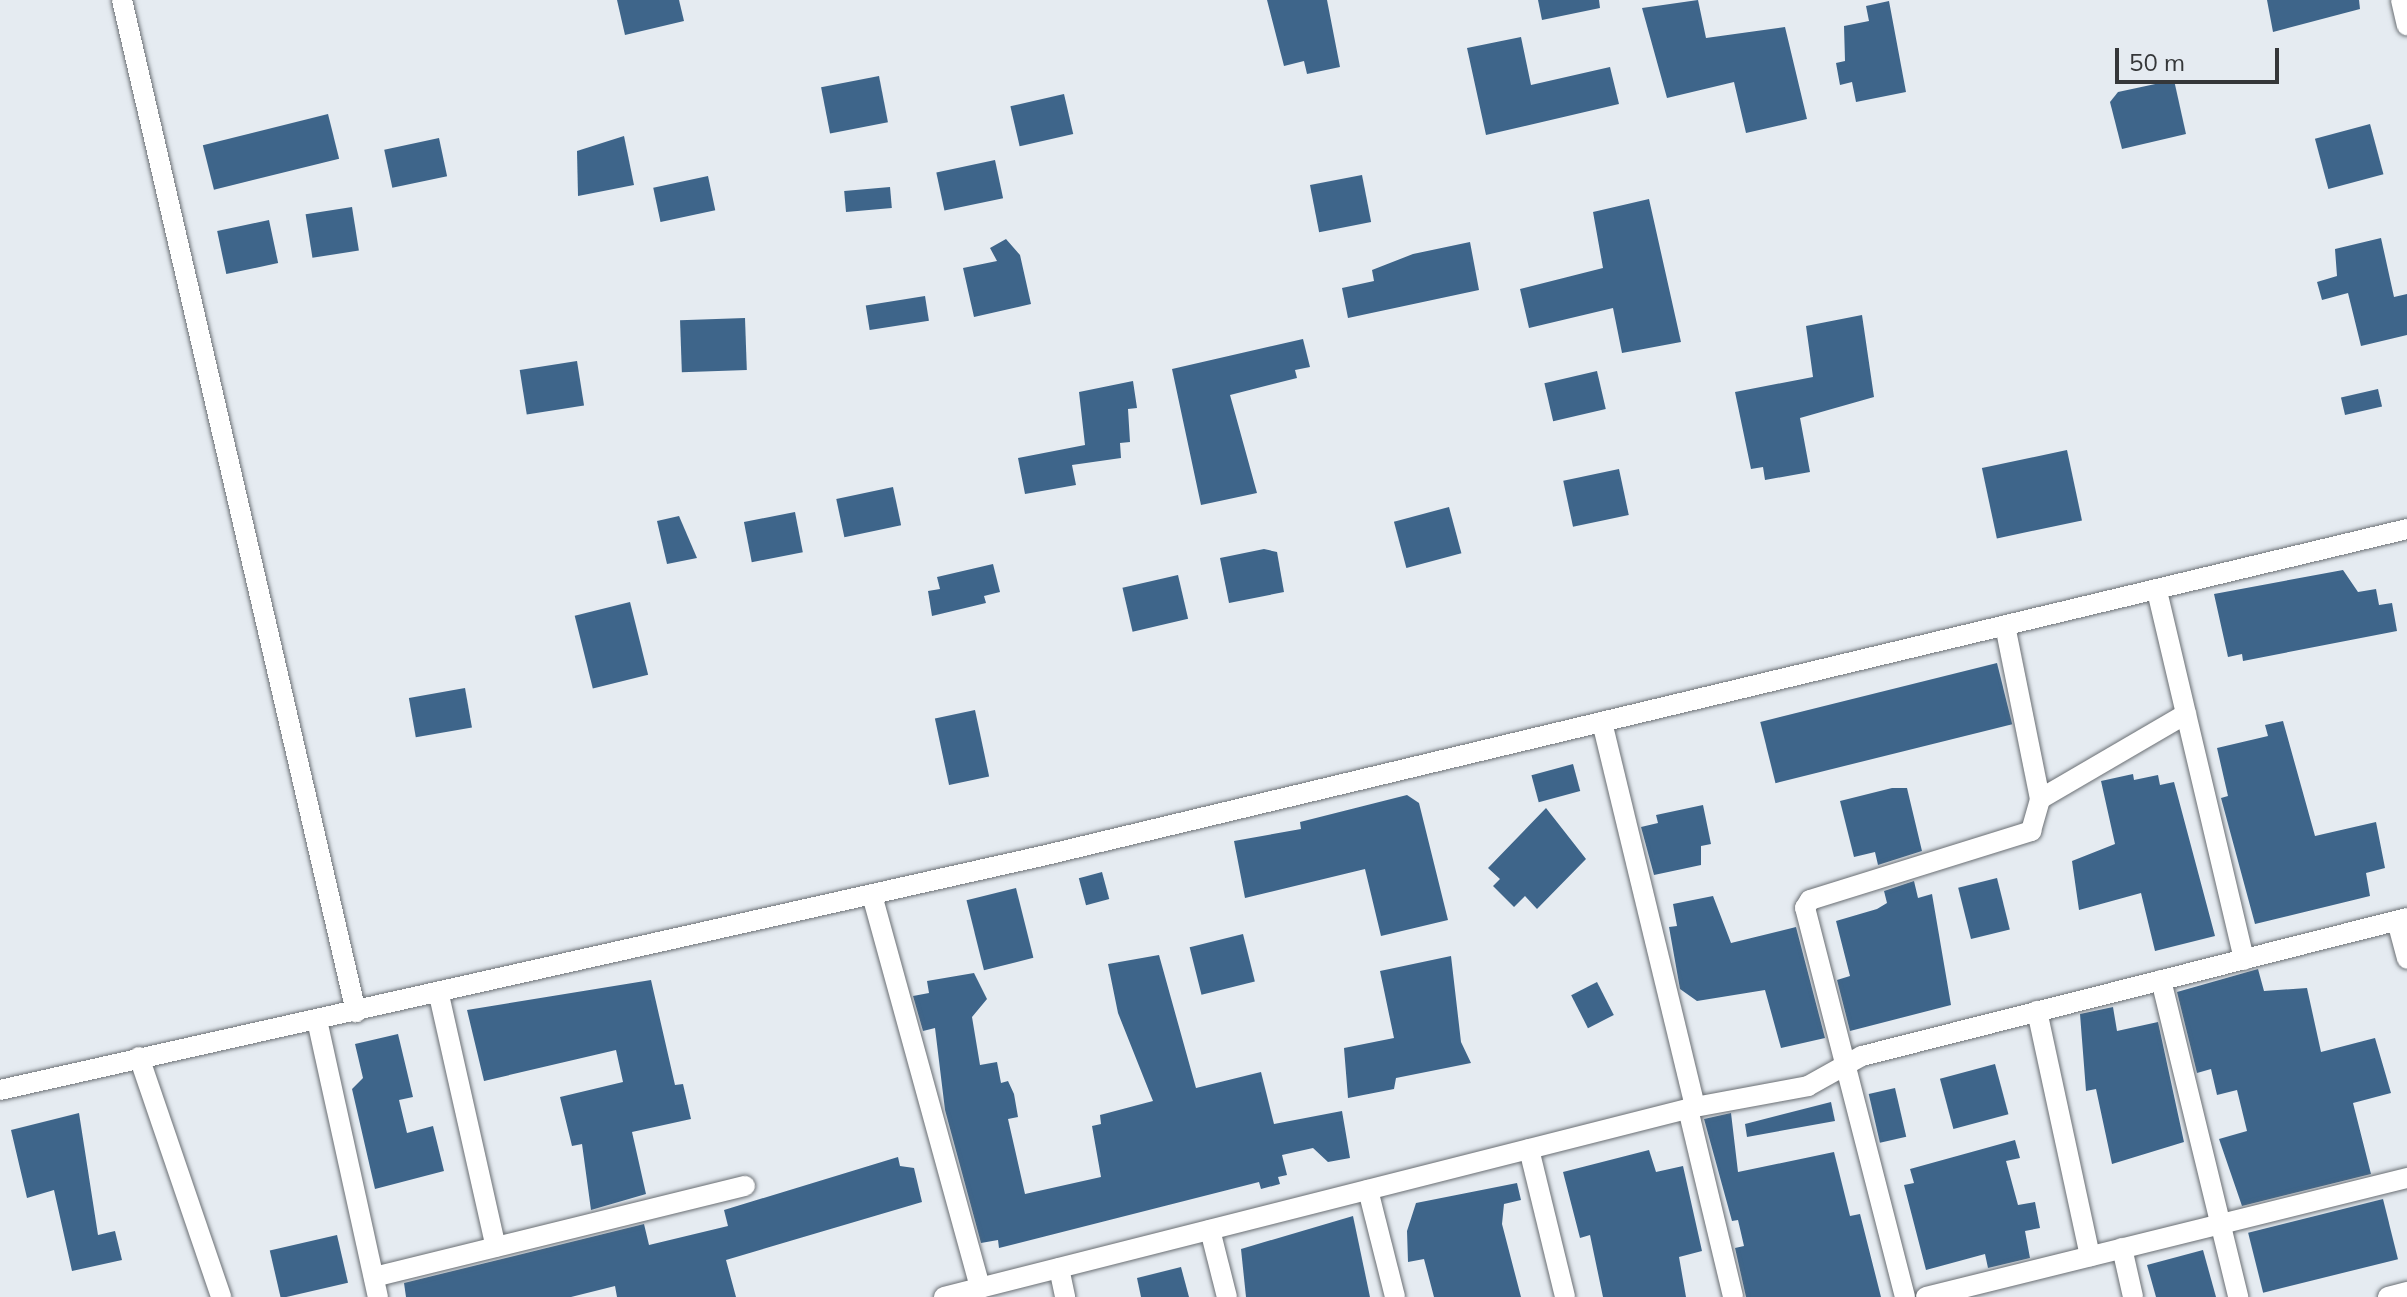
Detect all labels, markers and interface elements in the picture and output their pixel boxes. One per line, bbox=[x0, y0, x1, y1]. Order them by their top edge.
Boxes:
scale bar bbox=[2119, 32, 2283, 82]
text: 50 m bbox=[2129, 47, 2185, 77]

